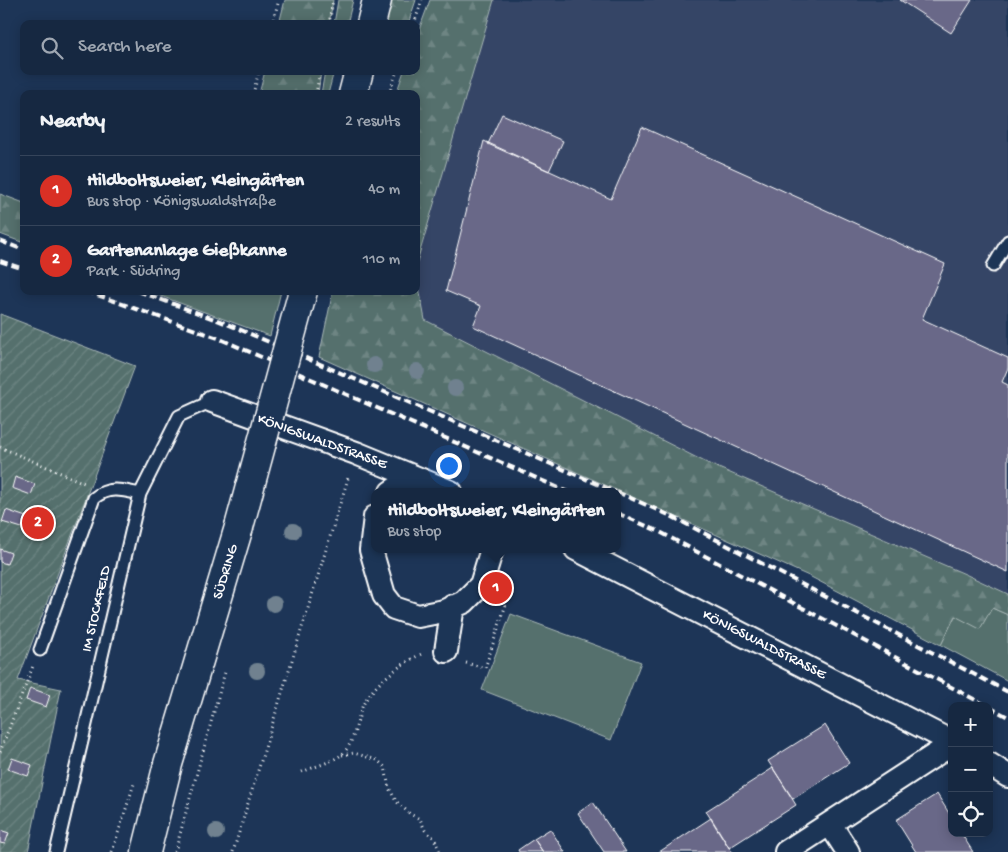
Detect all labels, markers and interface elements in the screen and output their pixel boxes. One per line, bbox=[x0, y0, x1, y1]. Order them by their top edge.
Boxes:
search box bbox=[20, 20, 420, 75]
icon: search bbox=[38, 34, 66, 62]
text: Search here bbox=[78, 36, 172, 59]
text: Nearby bbox=[40, 110, 105, 135]
text: 2 results bbox=[345, 113, 400, 132]
text: Hildboltsweier, Kleingärten bbox=[87, 170, 304, 193]
text: 1 bbox=[53, 181, 59, 200]
text: 40 m bbox=[368, 181, 400, 200]
text: Bus stop · Königswaldstraße bbox=[87, 193, 276, 212]
text: Gartenanlage Gießkanne bbox=[87, 240, 287, 263]
text: 2 bbox=[52, 251, 60, 270]
text: 110 m bbox=[363, 251, 400, 270]
text: Park · Südring bbox=[87, 263, 180, 282]
street label: KÖNIGSWALDSTRASSE bbox=[255, 410, 390, 474]
your location bbox=[436, 453, 462, 479]
popup bbox=[371, 488, 621, 553]
text: Hildboltsweier, Kleingärten bbox=[387, 500, 605, 523]
pin: 2 bbox=[22, 504, 54, 542]
text: Bus stop bbox=[387, 523, 441, 542]
street label: SÜDRING bbox=[209, 542, 243, 601]
street label: IM STOCKFELD bbox=[78, 564, 116, 654]
pin: 1 bbox=[480, 569, 512, 607]
street label: KÖNIGSWALDSTRASSE bbox=[699, 606, 830, 684]
map controls bbox=[948, 702, 993, 837]
button: + bbox=[948, 702, 993, 747]
button: − bbox=[948, 747, 993, 792]
button: locate bbox=[948, 792, 993, 837]

